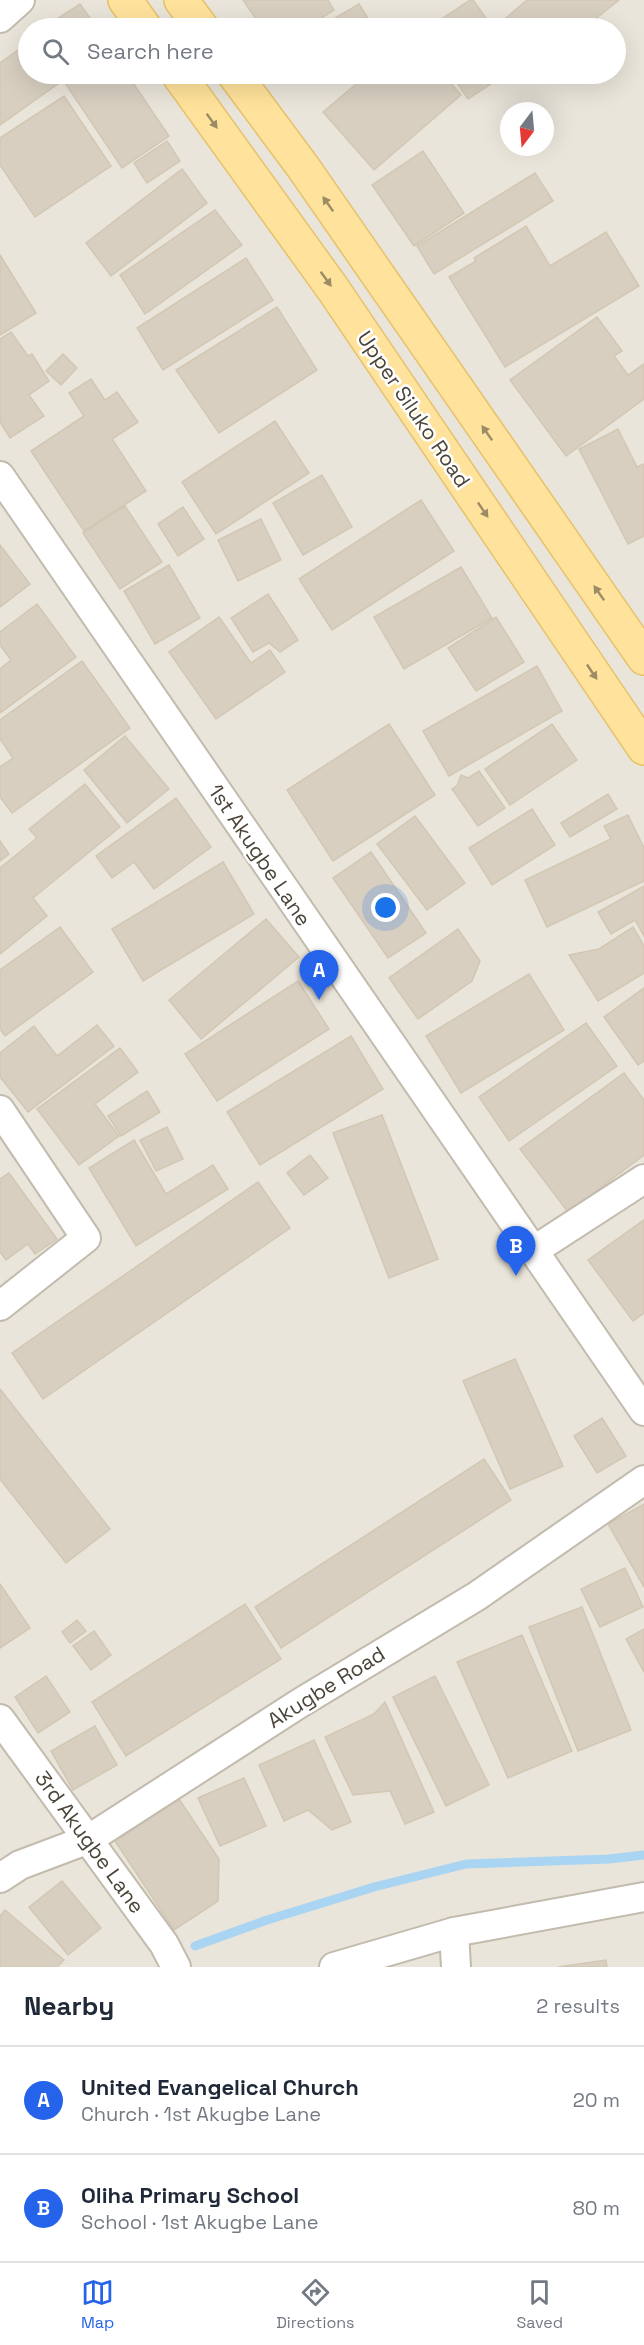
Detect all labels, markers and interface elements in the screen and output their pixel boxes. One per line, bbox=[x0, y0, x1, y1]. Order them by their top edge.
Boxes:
search box bbox=[18, 18, 626, 84]
icon: search bbox=[39, 35, 72, 68]
text: Search here bbox=[87, 37, 214, 65]
north arrow bbox=[500, 102, 554, 156]
one-way arrow bbox=[206, 112, 218, 128]
one-way arrow bbox=[323, 196, 334, 212]
one-way arrow bbox=[320, 271, 332, 287]
street label: Upper Siluko Road bbox=[352, 325, 476, 493]
one-way arrow bbox=[482, 425, 493, 441]
one-way arrow bbox=[477, 502, 488, 518]
one-way arrow bbox=[593, 586, 605, 602]
one-way arrow bbox=[586, 663, 598, 679]
street label: 1st Akugbe Lane bbox=[203, 779, 317, 931]
your location bbox=[371, 893, 400, 922]
pin: A bbox=[300, 950, 338, 1000]
pin: B bbox=[496, 1226, 536, 1276]
street label: Akugbe Road bbox=[262, 1640, 390, 1734]
street label: 3rd Akugbe Lane bbox=[29, 1765, 151, 1919]
text: Nearby bbox=[24, 1989, 114, 2023]
text: 2 results bbox=[536, 1993, 620, 2019]
text: United Evangelical Church bbox=[81, 2073, 359, 2101]
text: A bbox=[37, 2087, 50, 2113]
text: 20 m bbox=[573, 2087, 620, 2113]
text: Church · 1st Akugbe Lane bbox=[81, 2101, 321, 2127]
text: Oliha Primary School bbox=[81, 2181, 299, 2209]
text: B bbox=[37, 2195, 50, 2221]
text: 80 m bbox=[572, 2195, 620, 2221]
text: School · 1st Akugbe Lane bbox=[81, 2209, 319, 2235]
tab: Map bbox=[81, 2276, 114, 2333]
tab: Directions bbox=[276, 2276, 355, 2333]
tab: Saved bbox=[516, 2276, 563, 2333]

